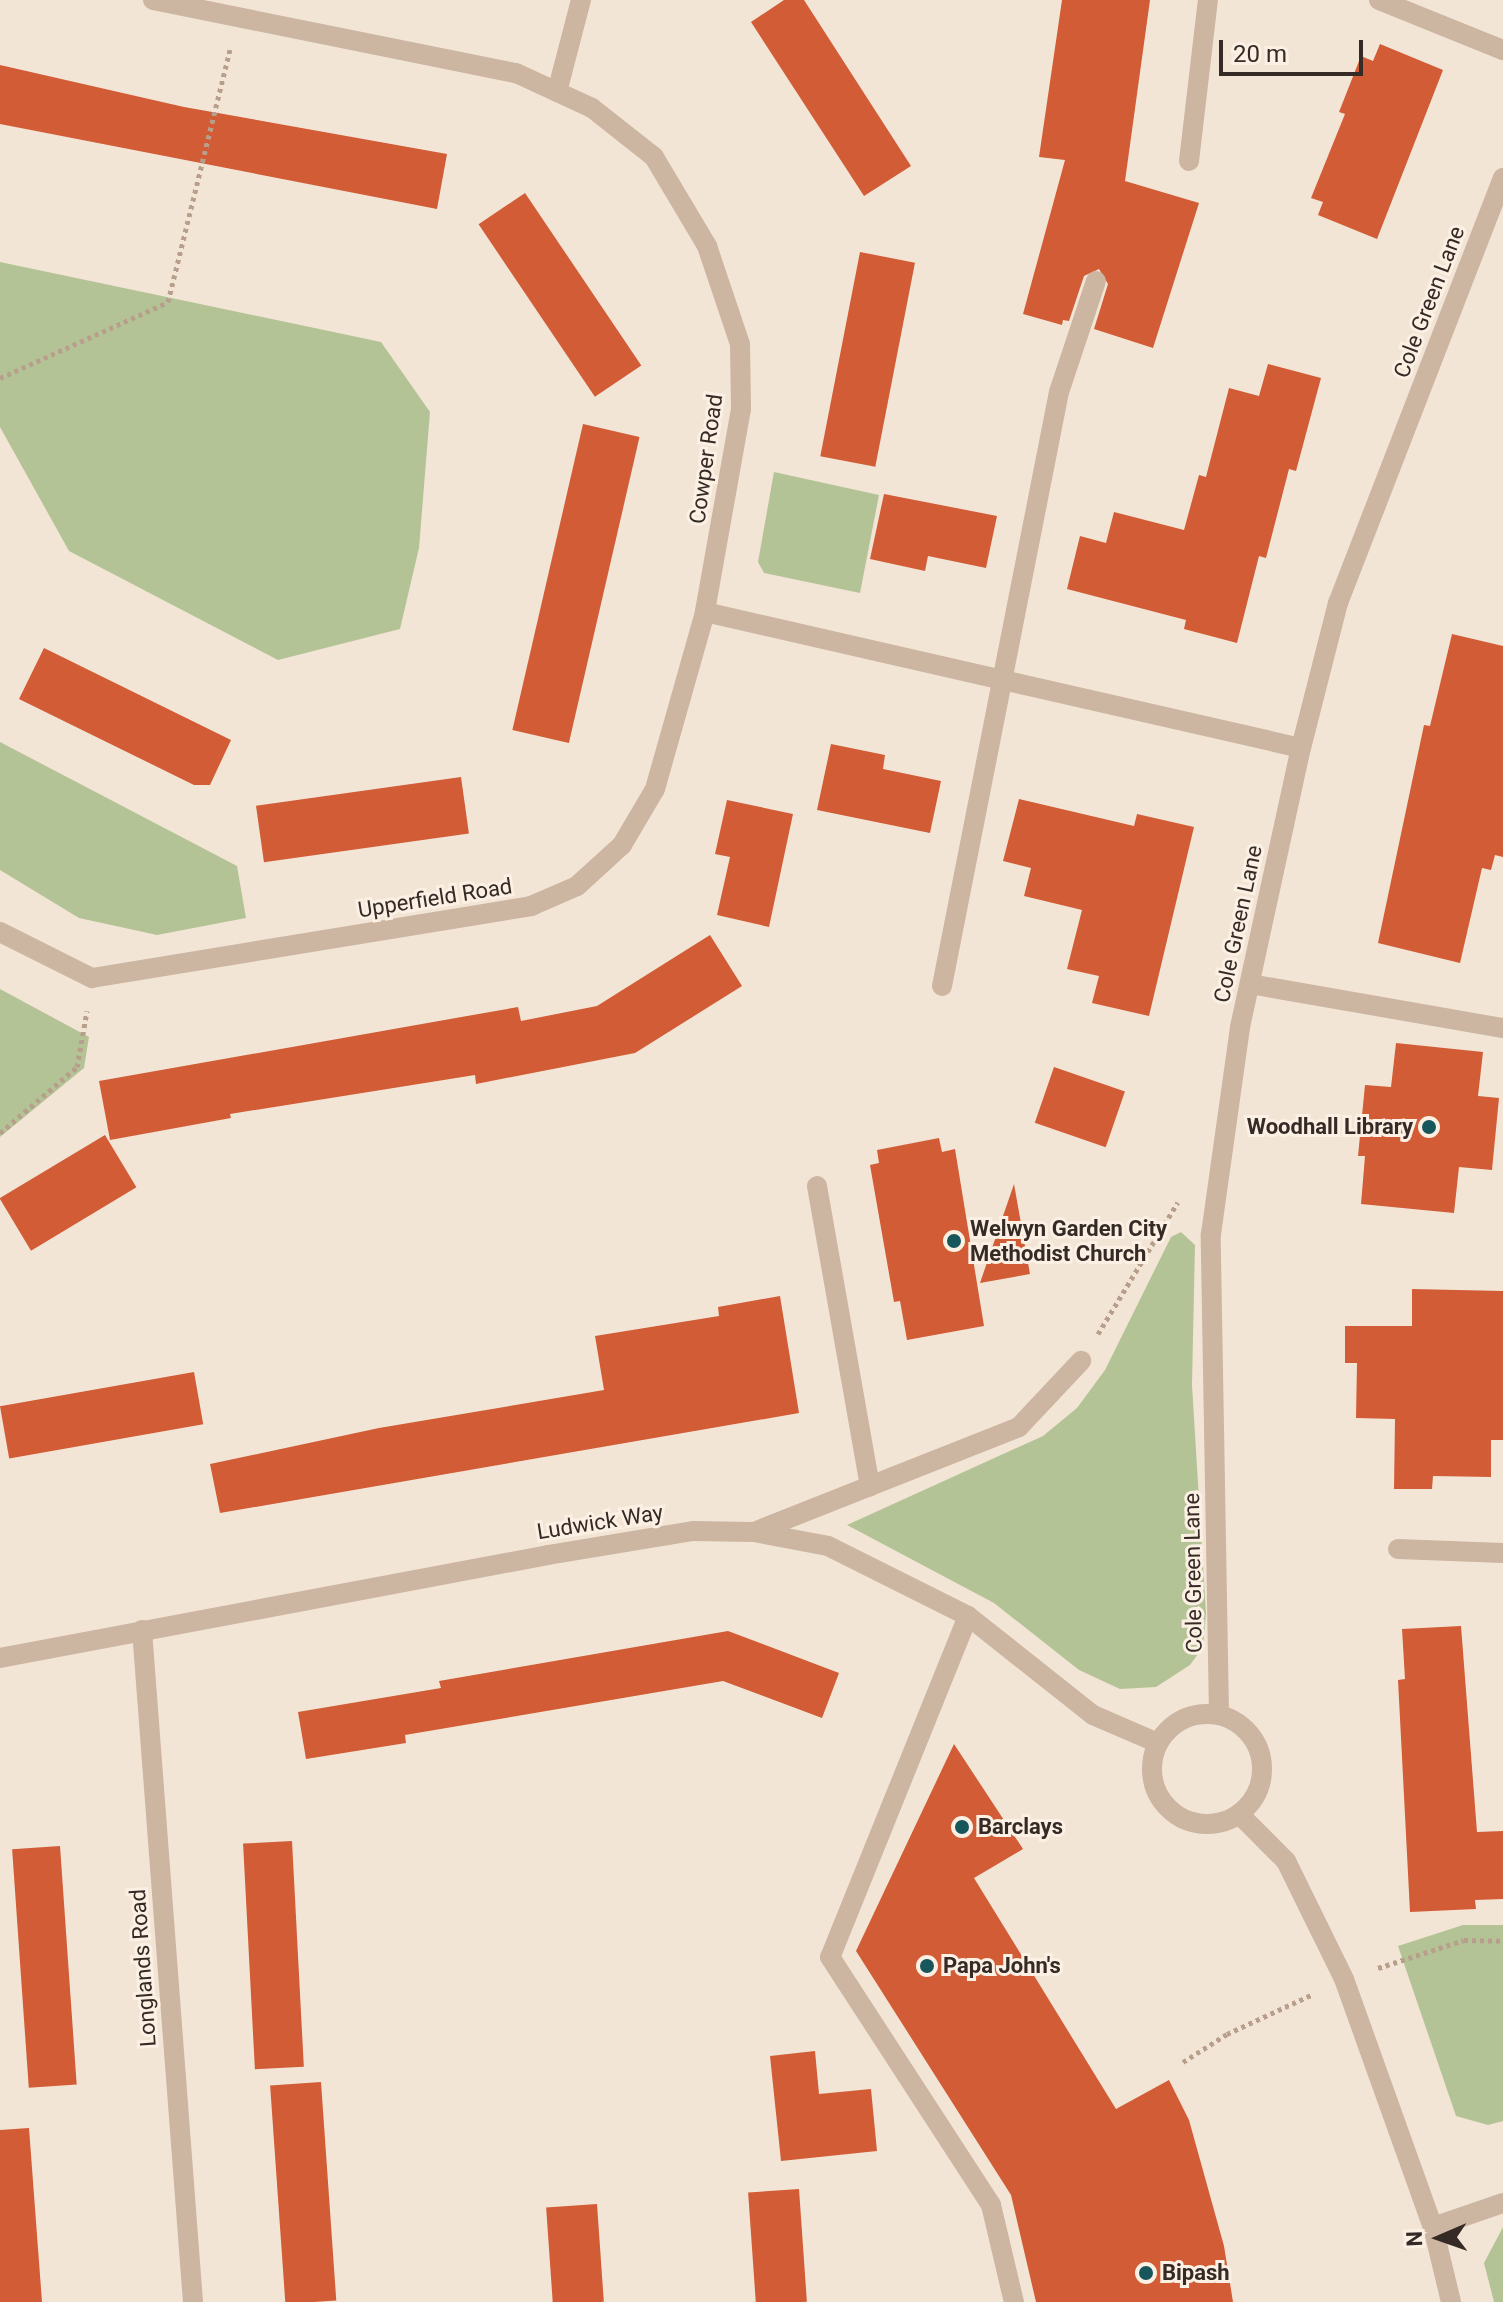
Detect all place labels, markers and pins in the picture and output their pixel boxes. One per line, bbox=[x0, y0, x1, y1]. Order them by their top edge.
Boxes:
place label: Woodhall Library bbox=[1247, 1114, 1413, 1140]
marker: Woodhall Library bbox=[1420, 1118, 1438, 1136]
place label: Welwyn Garden City Methodist Church bbox=[970, 1215, 1167, 1266]
marker: Welwyn Garden City Methodist Church bbox=[945, 1232, 963, 1250]
place label: Barclays bbox=[978, 1814, 1063, 1840]
marker: Barclays bbox=[953, 1818, 971, 1836]
place label: Papa John's bbox=[943, 1953, 1061, 1979]
marker: Papa John's bbox=[918, 1957, 936, 1975]
place label: Bipash bbox=[1162, 2260, 1230, 2286]
marker: Bipash bbox=[1137, 2264, 1155, 2282]

